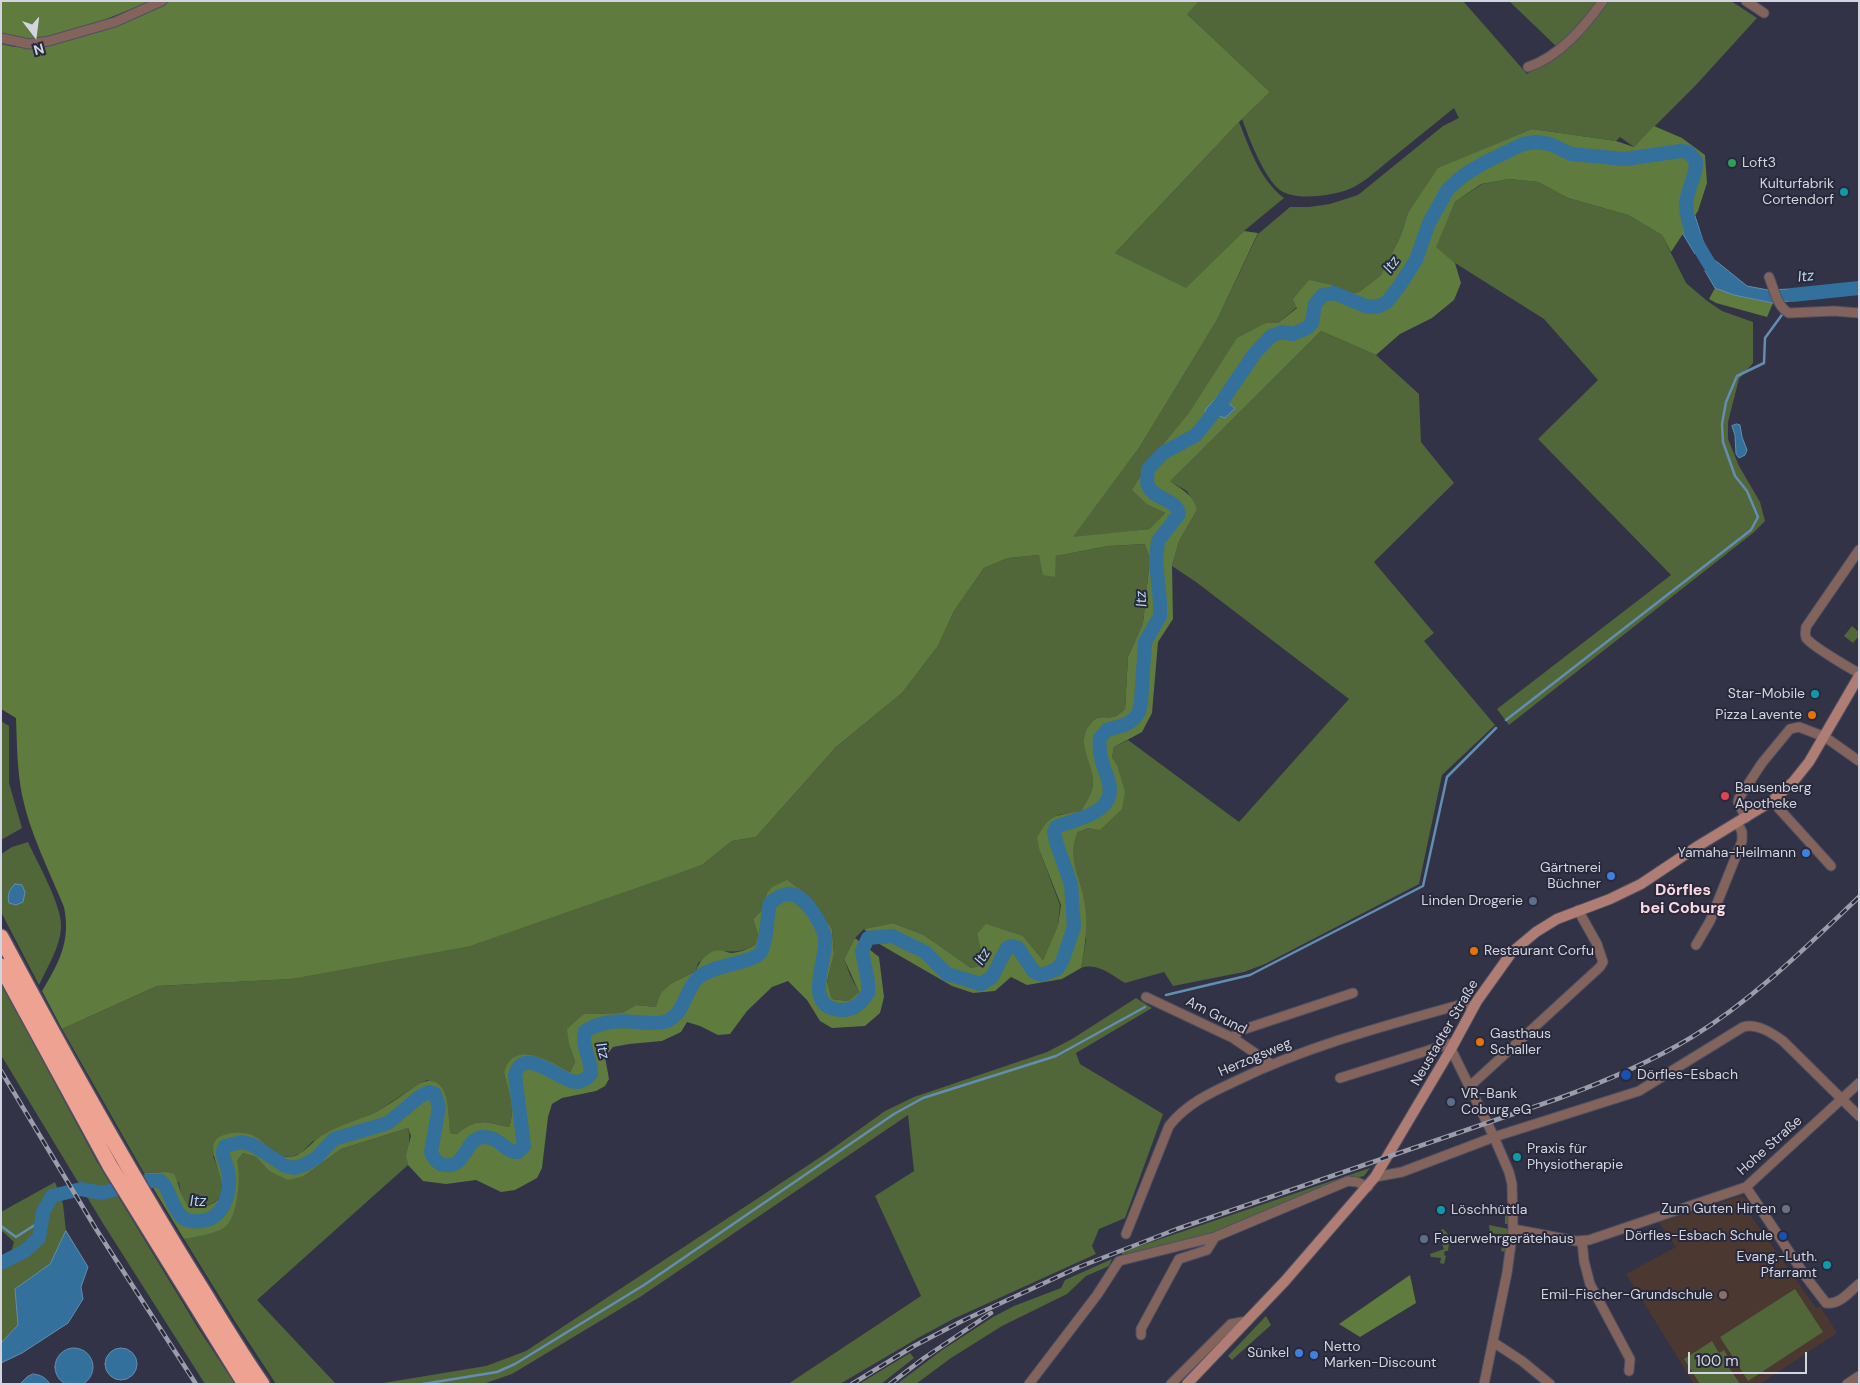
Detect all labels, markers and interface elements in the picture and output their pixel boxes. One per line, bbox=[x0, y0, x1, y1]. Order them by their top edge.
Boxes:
north arrow bbox=[10, 10, 60, 60]
text: N bbox=[32, 39, 46, 60]
place label: Loft3 bbox=[1742, 155, 1776, 171]
marker: Loft3 bbox=[1726, 157, 1738, 169]
place label: Kulturfabrik Cortendorf bbox=[1760, 176, 1834, 208]
marker: Kulturfabrik Cortendorf bbox=[1838, 186, 1850, 198]
water label: Itz bbox=[1380, 253, 1404, 277]
water label: Itz bbox=[1797, 267, 1815, 287]
water label: Itz bbox=[1132, 590, 1152, 608]
place label: Star-Mobile bbox=[1728, 686, 1805, 702]
marker: Star-Mobile bbox=[1809, 688, 1821, 700]
place label: Pizza Lavente bbox=[1715, 707, 1802, 723]
marker: Pizza Lavente bbox=[1806, 709, 1818, 721]
place label: Bausenberg Apotheke bbox=[1735, 780, 1812, 812]
marker: Bausenberg Apotheke bbox=[1719, 790, 1731, 802]
place label: Yamaha-Heilmann bbox=[1678, 845, 1796, 861]
marker: Yamaha-Heilmann bbox=[1800, 847, 1812, 859]
place label: Gärtnerei Büchner bbox=[1540, 860, 1601, 892]
marker: Gärtnerei Büchner bbox=[1605, 870, 1617, 882]
district label: Dörfles bei Coburg bbox=[1640, 881, 1726, 919]
place label: Linden Drogerie bbox=[1421, 893, 1523, 909]
marker: Linden Drogerie bbox=[1527, 895, 1539, 907]
place label: Restaurant Corfu bbox=[1484, 943, 1594, 959]
water label: Itz bbox=[971, 945, 995, 969]
marker: Restaurant Corfu bbox=[1468, 945, 1480, 957]
street label: Neustadter Straße bbox=[1408, 977, 1482, 1089]
street label: Am Grund bbox=[1183, 994, 1249, 1038]
place label: Gasthaus Schaller bbox=[1490, 1026, 1551, 1058]
street label: Herzogsweg bbox=[1216, 1035, 1294, 1081]
marker: Gasthaus Schaller bbox=[1474, 1036, 1486, 1048]
water label: Itz bbox=[591, 1041, 613, 1061]
place label: Dörfles-Esbach bbox=[1637, 1067, 1738, 1083]
marker: Dörfles-Esbach bbox=[1619, 1068, 1633, 1082]
place label: VR-Bank Coburg eG bbox=[1461, 1086, 1531, 1118]
marker: VR-Bank Coburg eG bbox=[1445, 1096, 1457, 1108]
street label: Hohe Straße bbox=[1734, 1113, 1806, 1179]
place label: Praxis für Physiotherapie bbox=[1527, 1141, 1623, 1174]
marker: Praxis für Physiotherapie bbox=[1511, 1151, 1523, 1163]
water label: Itz bbox=[190, 1193, 206, 1211]
place label: Zum Guten Hirten bbox=[1661, 1201, 1776, 1217]
place label: Löschhüttla bbox=[1451, 1202, 1527, 1218]
marker: Zum Guten Hirten bbox=[1780, 1203, 1792, 1215]
marker: Löschhüttla bbox=[1435, 1204, 1447, 1216]
place label: Dörfles-Esbach Schule bbox=[1625, 1228, 1773, 1244]
marker: Dörfles-Esbach Schule bbox=[1777, 1230, 1789, 1242]
place label: Feuerwehrgerätehaus bbox=[1434, 1231, 1574, 1247]
marker: Feuerwehrgerätehaus bbox=[1418, 1233, 1430, 1245]
place label: Evang.-Luth. Pfarramt bbox=[1737, 1249, 1817, 1282]
marker: Evang.-Luth. Pfarramt bbox=[1821, 1259, 1833, 1271]
place label: Emil-Fischer-Grundschule bbox=[1541, 1287, 1713, 1303]
marker: Emil-Fischer-Grundschule bbox=[1717, 1289, 1729, 1301]
place label: Netto Marken-Discount bbox=[1324, 1339, 1437, 1371]
scale bar bbox=[1690, 1342, 1809, 1374]
place label: Sünkel bbox=[1247, 1345, 1289, 1361]
marker: Sünkel bbox=[1293, 1347, 1305, 1359]
marker: Netto Marken-Discount bbox=[1308, 1349, 1320, 1361]
text: 100 m bbox=[1696, 1351, 1739, 1371]

